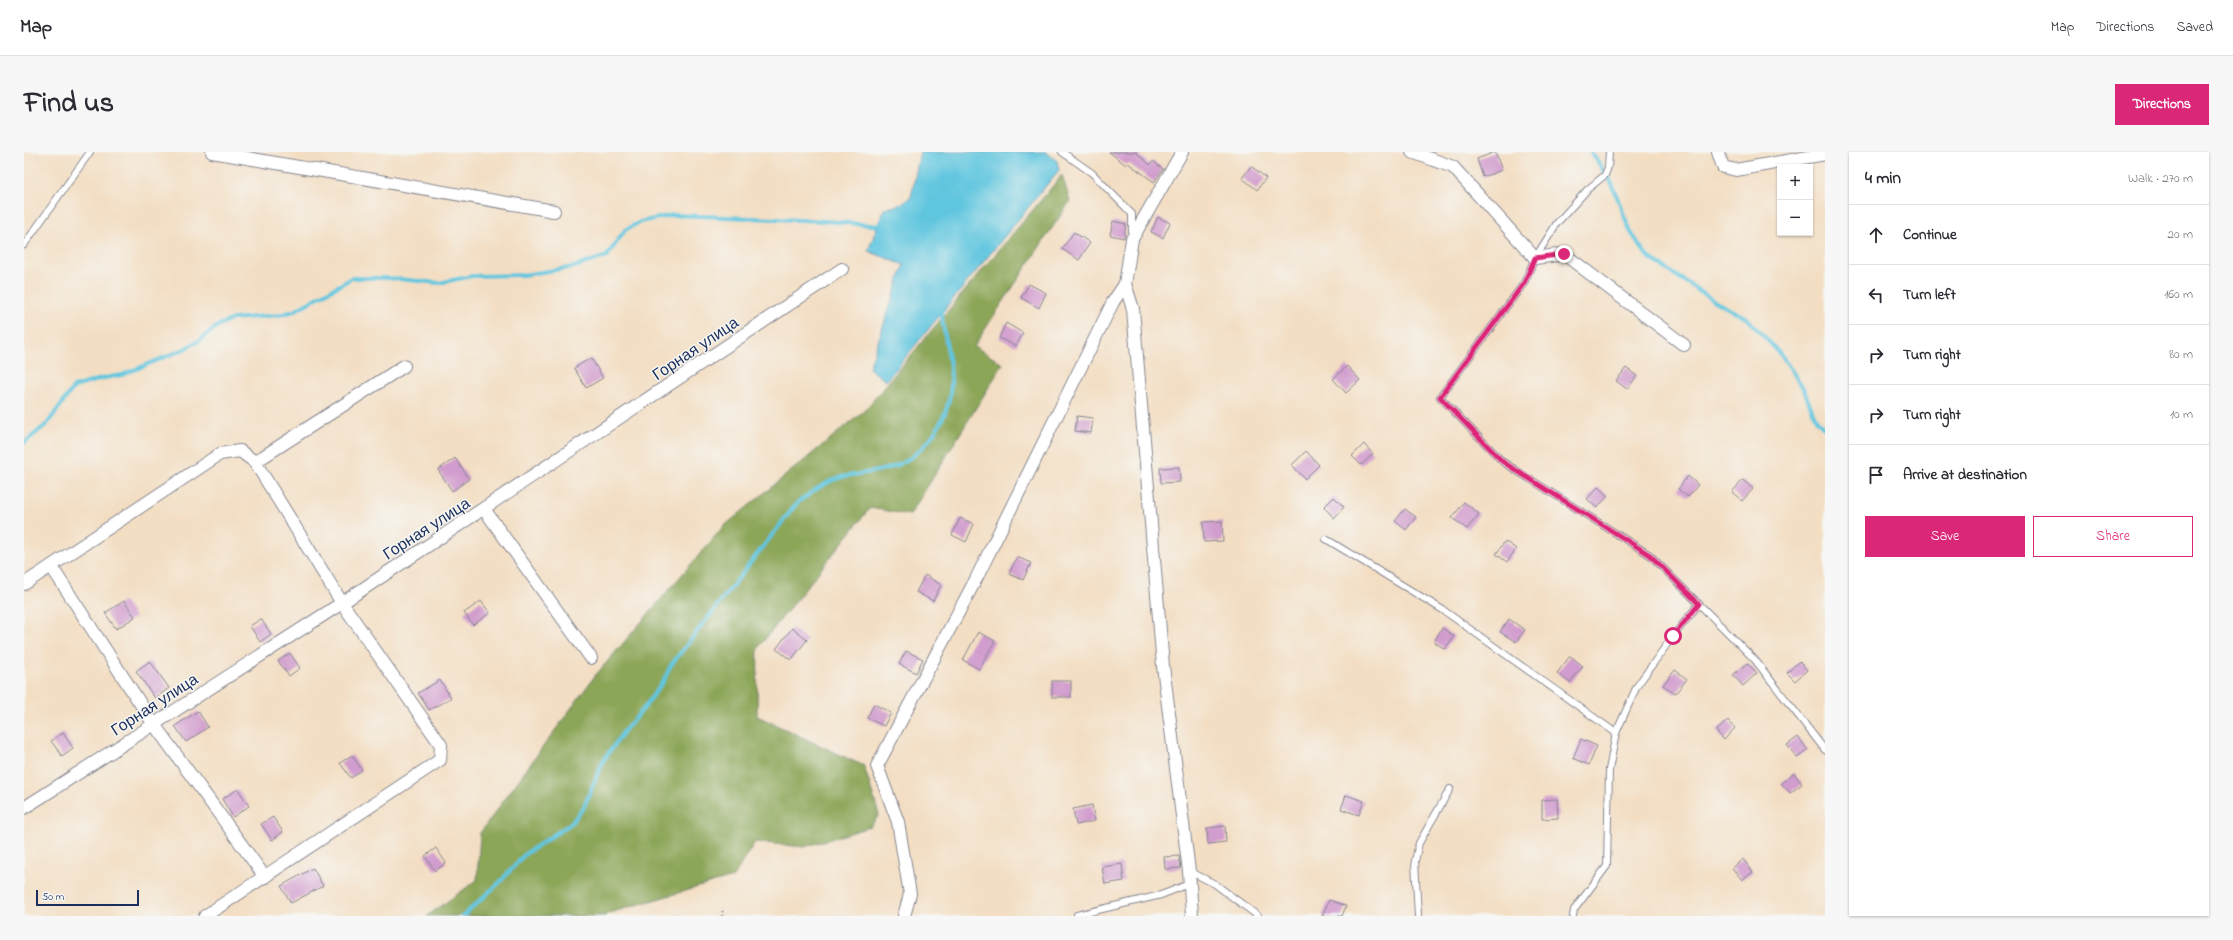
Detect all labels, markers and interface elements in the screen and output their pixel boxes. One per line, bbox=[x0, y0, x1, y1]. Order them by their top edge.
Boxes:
text: Map bbox=[20, 14, 52, 41]
text: Map bbox=[2051, 17, 2074, 38]
text: Directions bbox=[2096, 17, 2154, 38]
text: Saved bbox=[2176, 17, 2213, 38]
text: Find us bbox=[24, 84, 114, 125]
button: Directions bbox=[2115, 84, 2209, 125]
map controls bbox=[1777, 164, 1813, 236]
button: + bbox=[1777, 164, 1813, 200]
text: 4 min bbox=[1865, 166, 1901, 191]
text: Walk · 270 m bbox=[2128, 169, 2193, 188]
button: − bbox=[1777, 200, 1813, 236]
icon: ahead bbox=[1865, 224, 1887, 246]
text: Continue bbox=[1903, 224, 1957, 246]
text: 20 m bbox=[2168, 225, 2193, 244]
route end bbox=[1555, 245, 1573, 263]
icon: left bbox=[1865, 284, 1887, 306]
text: Turn left bbox=[1903, 284, 1956, 306]
text: 160 m bbox=[2164, 285, 2193, 304]
street label: Горная улица bbox=[648, 312, 744, 388]
icon: right bbox=[1865, 344, 1887, 366]
text: Turn right bbox=[1903, 344, 1961, 366]
text: 80 m bbox=[2169, 345, 2193, 364]
icon: right bbox=[1865, 404, 1887, 426]
text: Turn right bbox=[1903, 404, 1961, 426]
text: 10 m bbox=[2170, 405, 2193, 424]
icon: arrive bbox=[1865, 464, 1887, 486]
text: Arrive at destination bbox=[1903, 464, 2027, 486]
street label: Горная улица bbox=[379, 492, 476, 567]
button: Save bbox=[1865, 516, 2025, 557]
button: Share bbox=[2033, 516, 2193, 557]
route start bbox=[1664, 627, 1682, 645]
street label: Горная улица bbox=[107, 668, 204, 743]
scale bar bbox=[36, 888, 139, 907]
text: 50 m bbox=[42, 889, 64, 905]

